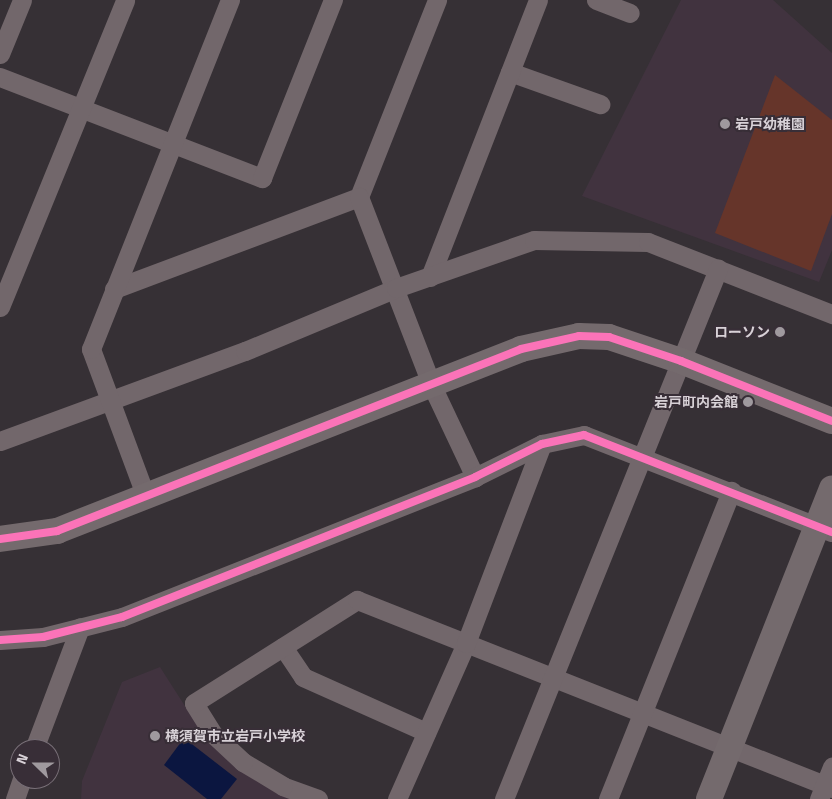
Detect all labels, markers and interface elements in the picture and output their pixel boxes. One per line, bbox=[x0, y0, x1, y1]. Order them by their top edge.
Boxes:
place label: 岩戸幼稚園 bbox=[735, 116, 805, 132]
marker: 岩戸幼稚園 bbox=[719, 118, 731, 130]
place label: ローソン bbox=[714, 324, 770, 340]
marker: ローソン bbox=[774, 326, 786, 338]
place label: 岩戸町内会館 bbox=[654, 394, 738, 410]
marker: 岩戸町内会館 bbox=[742, 396, 754, 408]
place label: 横須賀市立岩戸小学校 bbox=[165, 728, 305, 744]
marker: 横須賀市立岩戸小学校 bbox=[149, 730, 161, 742]
north arrow bbox=[10, 739, 60, 789]
text: N bbox=[10, 750, 33, 767]

